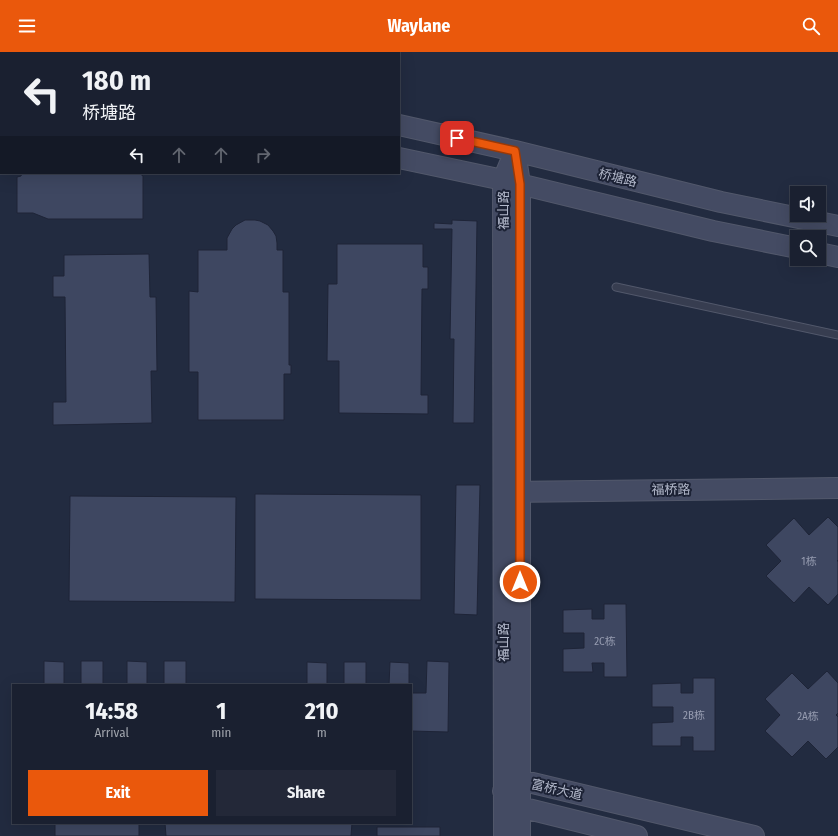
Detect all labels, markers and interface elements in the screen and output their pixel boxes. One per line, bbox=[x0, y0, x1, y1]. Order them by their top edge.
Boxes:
icon: menu bbox=[16, 15, 38, 37]
text: Waylane bbox=[388, 15, 450, 37]
icon: search bbox=[800, 15, 822, 37]
text: 180 m bbox=[82, 64, 151, 97]
icon: left bbox=[16, 68, 68, 120]
text: 桥塘路 bbox=[82, 102, 136, 124]
pin bbox=[440, 121, 474, 155]
icon: arrive bbox=[446, 127, 468, 149]
icon: left bbox=[126, 144, 148, 166]
icon: ahead bbox=[168, 144, 190, 166]
icon: ahead bbox=[210, 144, 232, 166]
icon: right bbox=[252, 144, 274, 166]
street label: 桥塘路 bbox=[597, 165, 639, 189]
map controls bbox=[790, 186, 826, 266]
button: sound bbox=[790, 186, 826, 222]
street label: 福山路 bbox=[496, 190, 511, 230]
button: search bbox=[790, 230, 826, 266]
street label: 福桥路 bbox=[651, 482, 691, 497]
house number: 1栋 bbox=[801, 555, 817, 568]
position arrow bbox=[499, 561, 541, 603]
street label: 福山路 bbox=[496, 622, 511, 662]
house number: 2C栋 bbox=[594, 635, 616, 648]
text: 14:58 bbox=[85, 697, 138, 725]
text: 1 bbox=[216, 697, 226, 725]
text: 210 bbox=[305, 697, 339, 725]
house number: 2B栋 bbox=[683, 709, 705, 722]
house number: 2A栋 bbox=[797, 710, 819, 723]
text: Arrival bbox=[94, 725, 129, 740]
text: min bbox=[211, 725, 231, 740]
text: m bbox=[317, 725, 327, 740]
button: Exit bbox=[28, 770, 208, 816]
button: Share bbox=[216, 770, 396, 816]
street label: 富桥大道 bbox=[530, 776, 584, 803]

